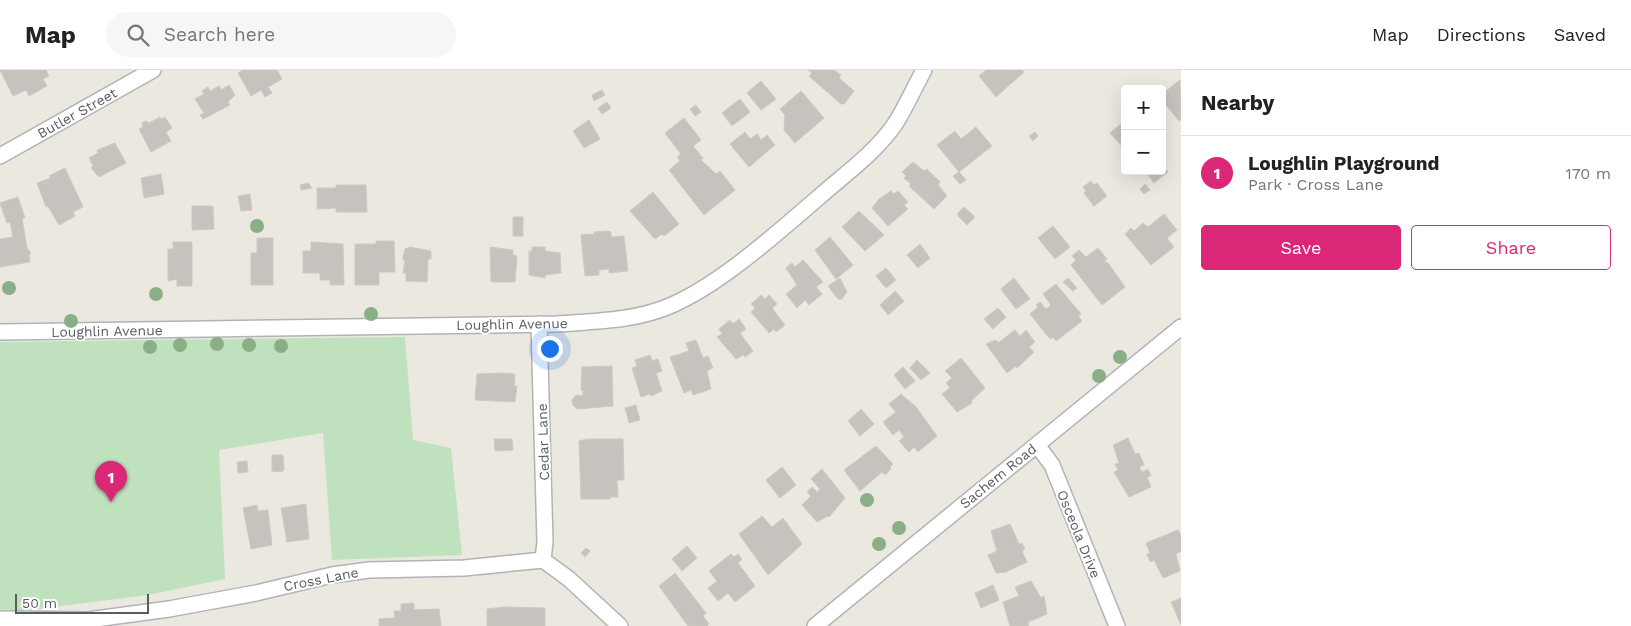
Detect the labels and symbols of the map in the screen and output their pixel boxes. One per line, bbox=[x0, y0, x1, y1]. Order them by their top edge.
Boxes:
street label: Butler Street bbox=[35, 85, 120, 141]
street label: Loughlin Avenue bbox=[456, 315, 568, 333]
street label: Loughlin Avenue bbox=[51, 322, 163, 340]
your location bbox=[537, 336, 563, 362]
street label: Cedar Lane bbox=[534, 403, 552, 481]
street label: Sachem Road bbox=[957, 440, 1039, 512]
pin: 1 bbox=[95, 461, 127, 502]
street label: Osceola Drive bbox=[1054, 488, 1104, 580]
street label: Cross Lane bbox=[282, 564, 360, 594]
scale bar bbox=[15, 591, 149, 614]

